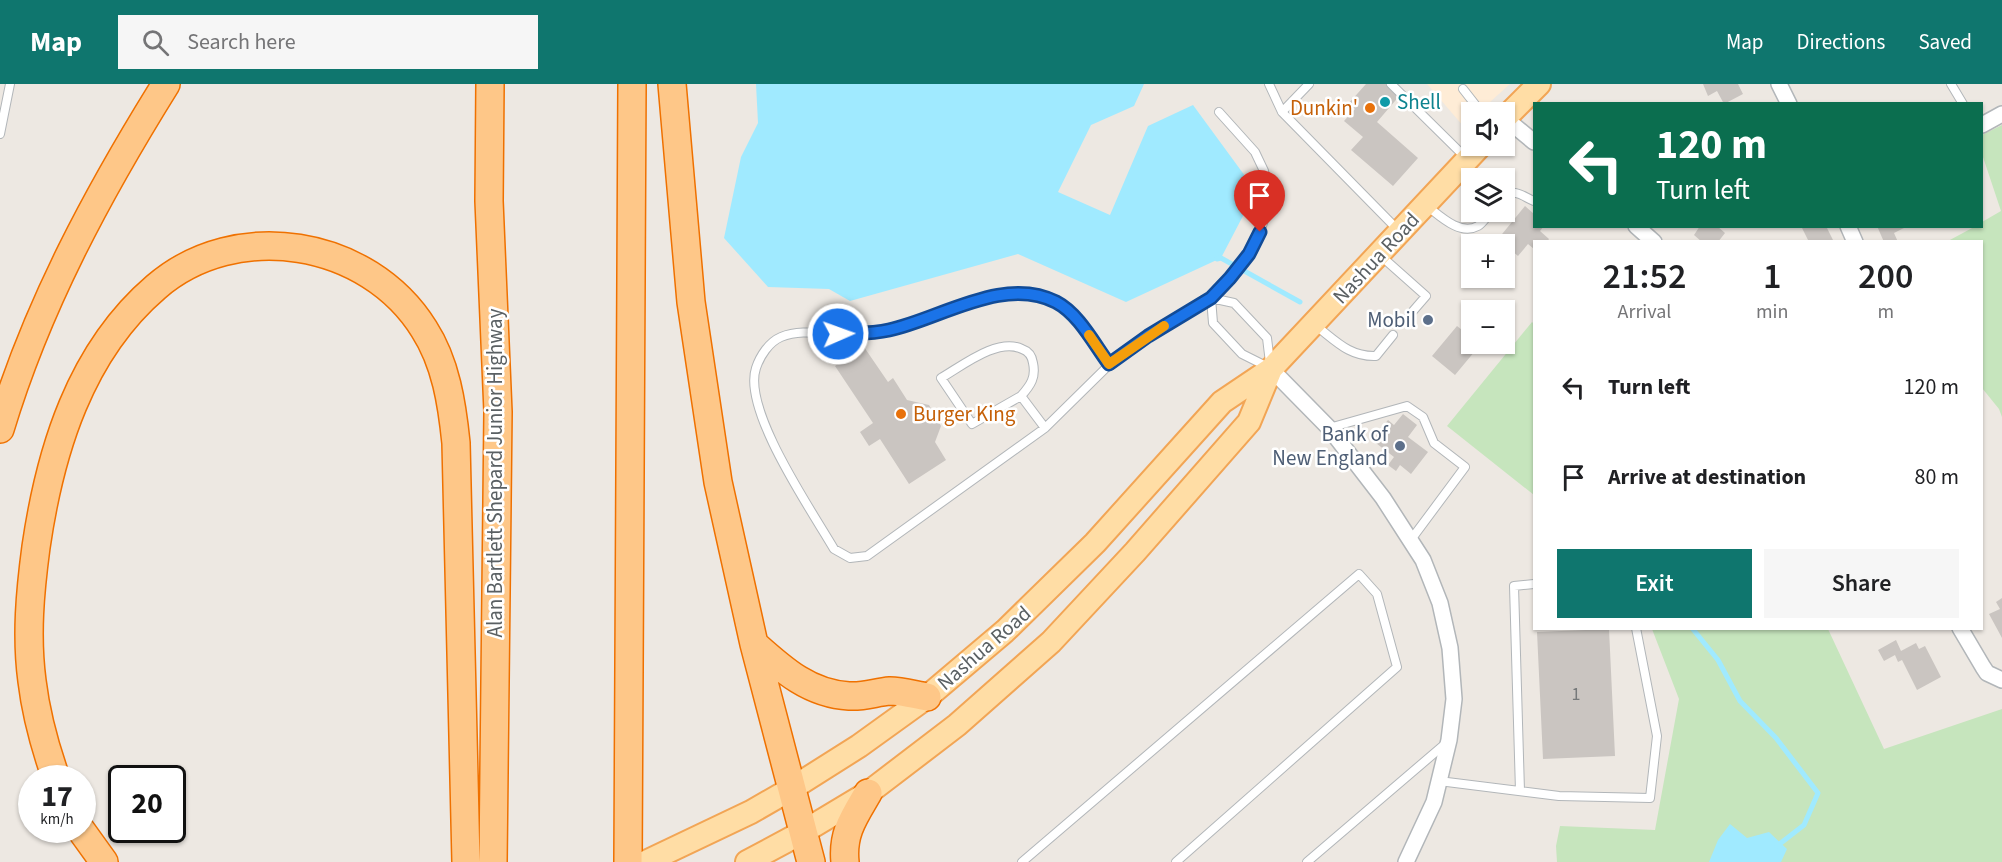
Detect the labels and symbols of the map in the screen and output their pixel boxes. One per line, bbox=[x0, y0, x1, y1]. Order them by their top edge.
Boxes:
place label: Shell bbox=[1397, 87, 1441, 117]
place label: Dunkin' bbox=[1290, 93, 1358, 123]
marker: Shell bbox=[1378, 95, 1392, 109]
marker: Dunkin' bbox=[1363, 101, 1377, 115]
pin bbox=[1234, 170, 1285, 232]
street label: Nashua Road bbox=[1326, 205, 1426, 311]
position arrow bbox=[806, 302, 870, 366]
place label: Mobil bbox=[1367, 305, 1416, 335]
street label: Alan Bartlett Shepard Junior Highway bbox=[480, 308, 510, 637]
marker: Mobil bbox=[1421, 313, 1435, 327]
place label: Burger King bbox=[913, 399, 1016, 429]
marker: Burger King bbox=[894, 407, 908, 421]
place label: Bank of New England bbox=[1272, 419, 1389, 473]
marker: Bank of New England bbox=[1393, 439, 1407, 453]
street label: Nashua Road bbox=[931, 599, 1037, 697]
house number: 1 bbox=[1572, 682, 1580, 707]
speed limit sign: 20 bbox=[108, 765, 186, 843]

